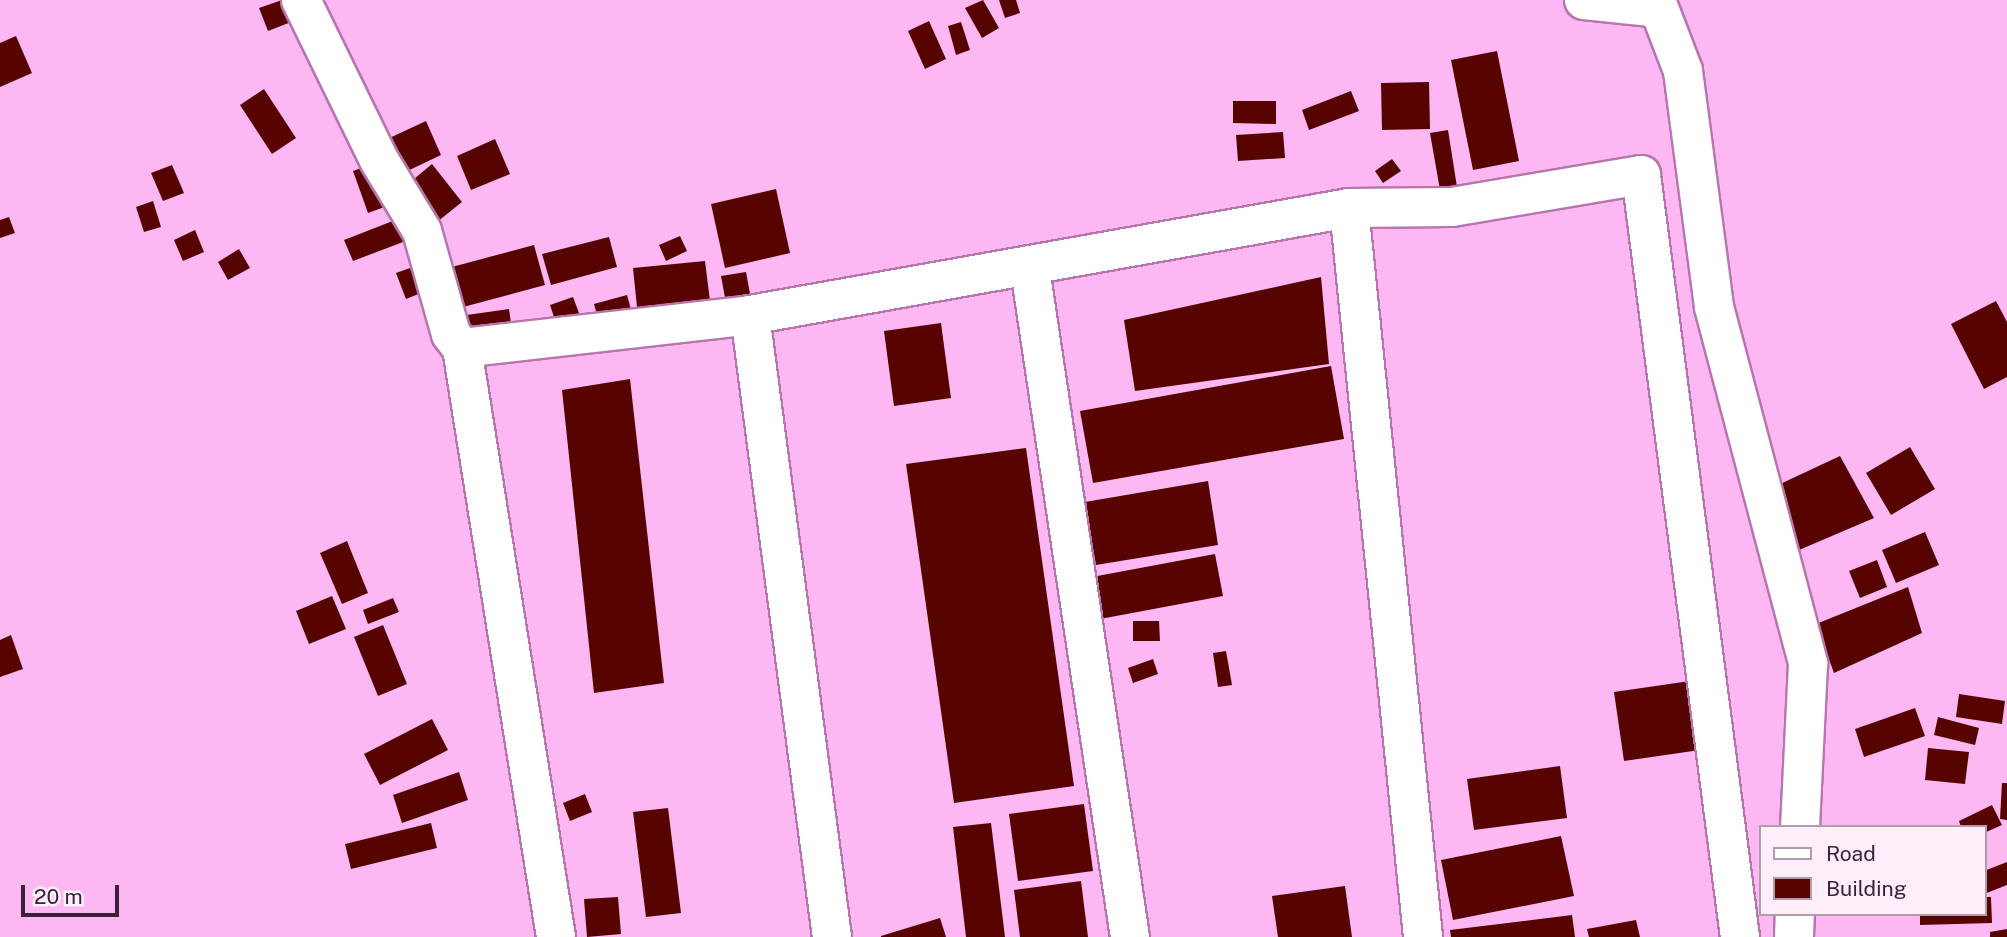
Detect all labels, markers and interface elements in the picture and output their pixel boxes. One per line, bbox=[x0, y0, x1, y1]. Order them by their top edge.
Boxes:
legend bbox=[1758, 825, 1986, 916]
text: Road bbox=[1826, 841, 1876, 866]
scale bar bbox=[24, 870, 122, 914]
text: Building bbox=[1826, 876, 1907, 901]
text: 20 m bbox=[34, 884, 83, 909]

